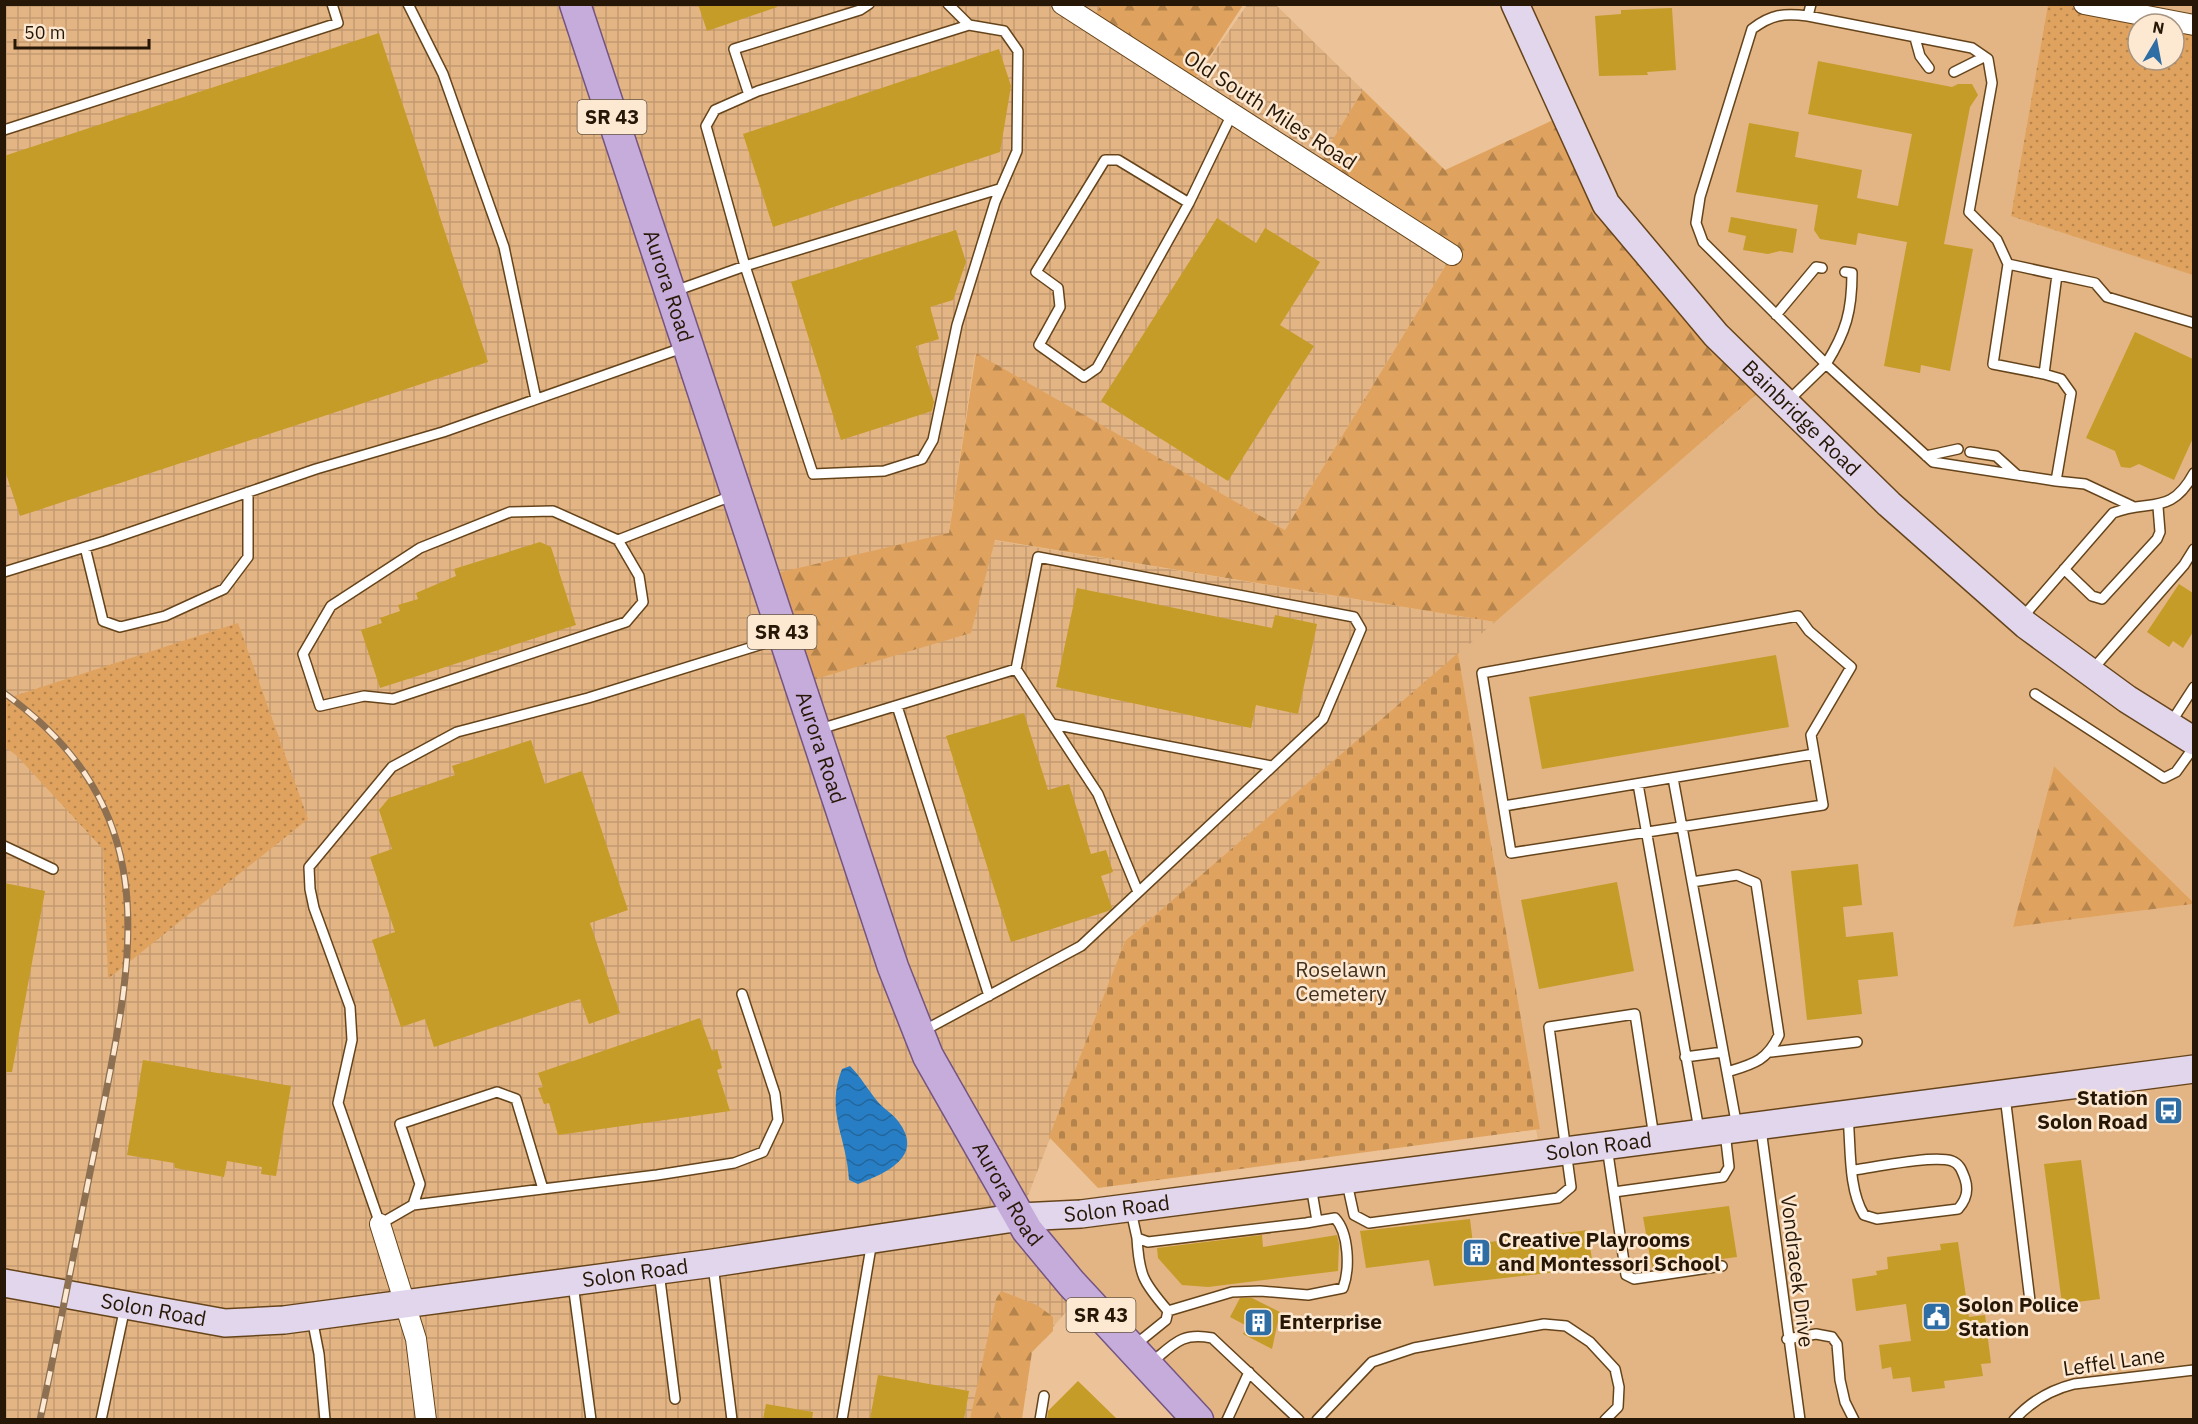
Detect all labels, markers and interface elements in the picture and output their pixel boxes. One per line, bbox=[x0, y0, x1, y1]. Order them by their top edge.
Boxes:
scale bar bbox=[15, 12, 148, 50]
north arrow bbox=[2126, 12, 2186, 72]
text: N bbox=[2151, 16, 2166, 38]
text: 50 m bbox=[24, 21, 66, 44]
street label: Old South Miles Road bbox=[1179, 43, 1362, 176]
road number: SR 43 bbox=[578, 100, 646, 134]
street label: Aurora Road bbox=[637, 226, 701, 346]
street label: Bainbridge Road bbox=[1737, 353, 1867, 482]
road number: SR 43 bbox=[748, 615, 816, 649]
street label: Aurora Road bbox=[790, 687, 853, 807]
park label: Roselawn Cemetery bbox=[1295, 955, 1387, 1007]
place label: Station Solon Road bbox=[2037, 1083, 2148, 1135]
bus stop icon: Station Solon Road bbox=[2153, 1094, 2185, 1126]
street label: Solon Road bbox=[1544, 1125, 1653, 1166]
street label: Aurora Road bbox=[967, 1136, 1050, 1252]
street label: Solon Road bbox=[1063, 1188, 1171, 1228]
street label: Vondracek Drive bbox=[1775, 1193, 1821, 1349]
place label: Creative Playrooms and Montessori School bbox=[1498, 1225, 1720, 1277]
building icon: Creative Playrooms and Montessori School bbox=[1461, 1236, 1493, 1268]
street label: Solon Road bbox=[580, 1251, 690, 1293]
street label: Solon Road bbox=[99, 1286, 209, 1332]
place label: Solon Police Station bbox=[1958, 1290, 2079, 1342]
road number: SR 43 bbox=[1066, 1298, 1136, 1332]
public building icon: Solon Police Station bbox=[1921, 1301, 1953, 1333]
building icon: Enterprise bbox=[1242, 1306, 1274, 1338]
place label: Enterprise bbox=[1279, 1307, 1382, 1335]
street label: Leffel Lane bbox=[2061, 1340, 2167, 1382]

